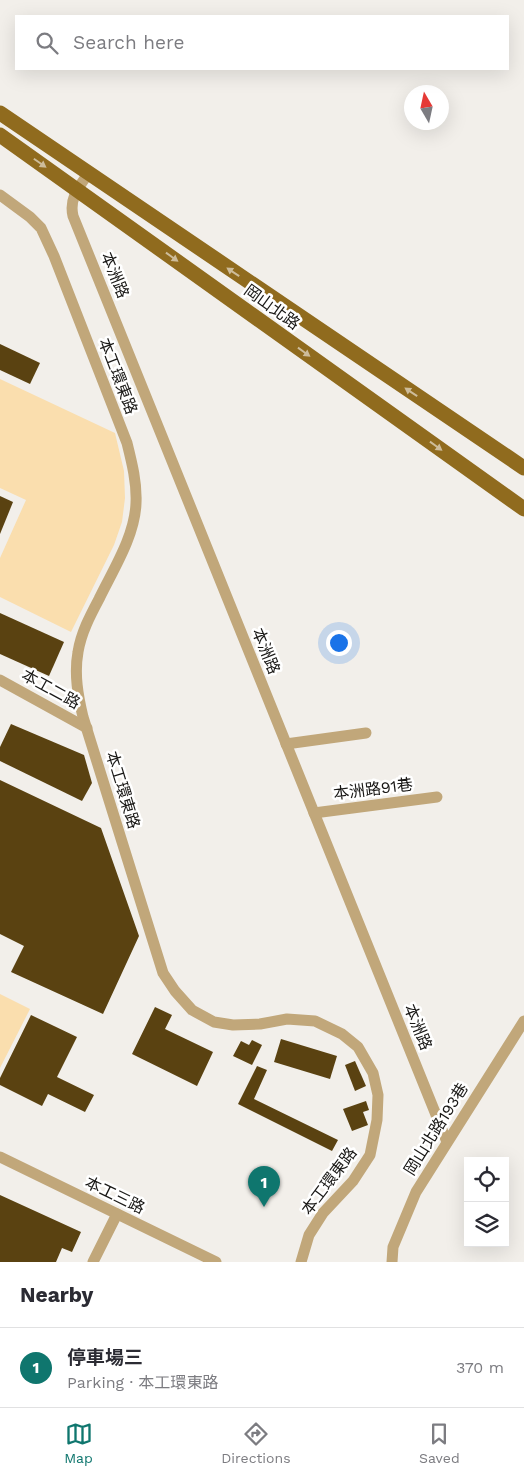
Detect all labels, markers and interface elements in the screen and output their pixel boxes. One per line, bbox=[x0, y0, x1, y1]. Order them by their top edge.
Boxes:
search box bbox=[15, 15, 509, 70]
icon: search bbox=[33, 29, 61, 57]
text: Search here bbox=[73, 31, 184, 54]
north arrow bbox=[404, 85, 449, 130]
one-way arrow bbox=[33, 158, 47, 168]
street label: 本洲路 bbox=[97, 249, 133, 301]
one-way arrow bbox=[165, 252, 179, 262]
one-way arrow bbox=[226, 267, 240, 277]
street label: 岡山北路 bbox=[241, 281, 303, 333]
street label: 本工環東路 bbox=[95, 335, 141, 417]
one-way arrow bbox=[297, 347, 311, 357]
one-way arrow bbox=[404, 387, 418, 397]
one-way arrow bbox=[430, 441, 443, 451]
street label: 本洲路 bbox=[248, 625, 284, 677]
your location bbox=[326, 630, 352, 656]
street label: 本工二路 bbox=[18, 665, 84, 713]
street label: 本工環東路 bbox=[102, 749, 144, 831]
street label: 本洲路91巷 bbox=[332, 775, 414, 803]
street label: 本洲路 bbox=[400, 1001, 436, 1053]
street label: 岡山北路193巷 bbox=[400, 1079, 472, 1179]
street label: 本工環東路 bbox=[297, 1143, 361, 1219]
map controls bbox=[464, 1157, 509, 1247]
button: locate bbox=[464, 1157, 509, 1202]
pin: 1 bbox=[248, 1166, 280, 1207]
street label: 本工三路 bbox=[82, 1172, 148, 1218]
button: layers bbox=[464, 1202, 509, 1247]
text: Nearby bbox=[20, 1282, 93, 1307]
text: 停車場三 bbox=[67, 1346, 143, 1369]
text: 1 bbox=[33, 1358, 39, 1377]
text: 370 m bbox=[456, 1358, 504, 1377]
text: Parking · 本工環東路 bbox=[67, 1373, 219, 1392]
tab: Map bbox=[64, 1420, 93, 1466]
tab: Directions bbox=[221, 1420, 291, 1466]
tab: Saved bbox=[419, 1420, 460, 1466]

